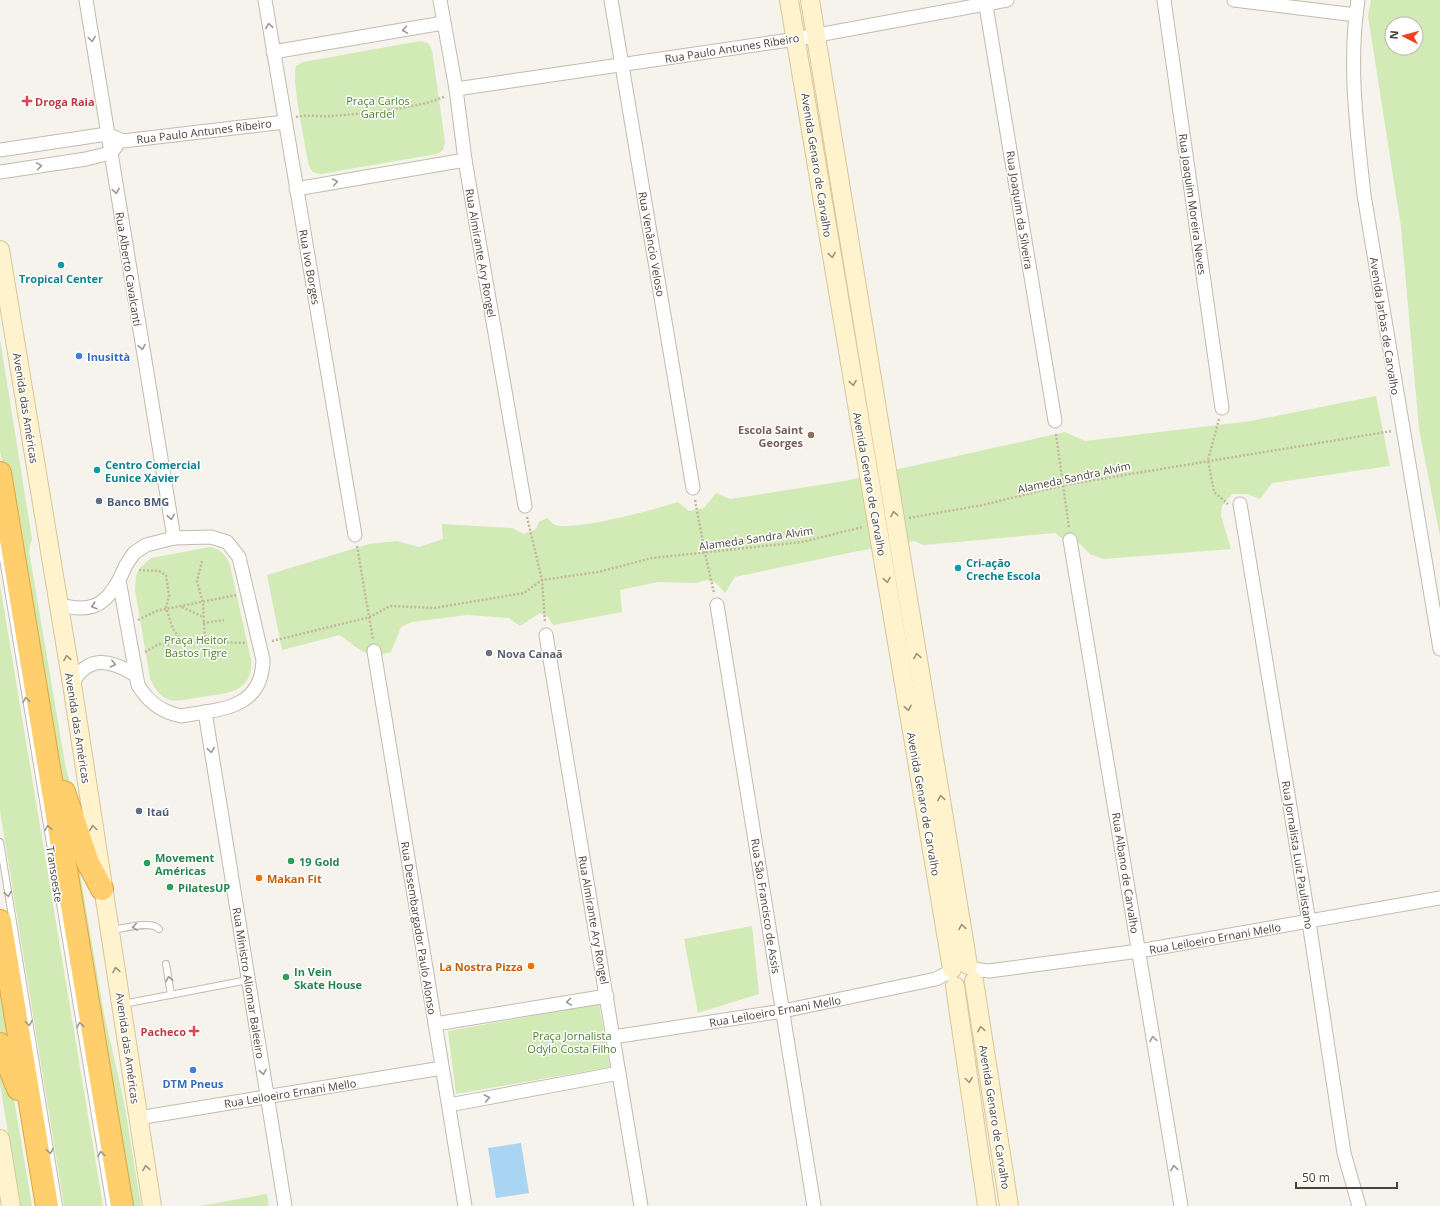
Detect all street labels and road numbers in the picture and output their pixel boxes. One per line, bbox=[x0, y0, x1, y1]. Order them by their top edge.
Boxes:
street label: Rua Paulo Antunes Ribeiro bbox=[664, 30, 801, 66]
street label: Avenida Genaro de Carvalho bbox=[798, 92, 836, 239]
street label: Rua Paulo Antunes Ribeiro bbox=[136, 115, 273, 147]
street label: Rua Joaquim Moreira Neves bbox=[1176, 133, 1210, 275]
street label: Rua Joaquim da Silveira bbox=[1003, 150, 1037, 270]
street label: Rua Almirante Ary Rongel bbox=[462, 187, 500, 319]
street label: Rua Venâncio Veloso bbox=[635, 190, 669, 298]
street label: Rua Alberto Cavalcanti bbox=[113, 211, 145, 327]
street label: Rua Ivo Borges bbox=[296, 228, 324, 306]
street label: Avenida Jarbas de Carvalho bbox=[1367, 256, 1403, 396]
street label: Avenida das Américas bbox=[10, 352, 42, 464]
street label: Avenida Genaro de Carvalho bbox=[850, 411, 890, 558]
street label: Alameda Sandra Alvim bbox=[1016, 458, 1132, 496]
street label: Alameda Sandra Alvim bbox=[698, 523, 814, 553]
street label: Avenida das Américas bbox=[62, 672, 94, 784]
street label: Avenida Genaro de Carvalho bbox=[904, 731, 944, 878]
street label: Rua Jornalista Luiz Paulistano bbox=[1279, 780, 1317, 931]
street label: Rua Albano de Carvalho bbox=[1109, 811, 1143, 935]
street label: Rua São Francisco de Assis bbox=[748, 837, 784, 975]
street label: Rua Desembargador Paulo Alonso bbox=[398, 840, 440, 1016]
street label: Transoeste bbox=[43, 845, 67, 903]
street label: Rua Almirante Ary Rongel bbox=[575, 854, 613, 986]
street label: Rua Ministro Aliomar Baleeiro bbox=[230, 906, 268, 1060]
street label: Rua Leiloeiro Ernani Mello bbox=[1148, 919, 1282, 957]
street label: Avenida das Américas bbox=[113, 991, 143, 1105]
street label: Rua Leiloeiro Ernani Mello bbox=[708, 992, 842, 1030]
street label: Avenida Genaro de Carvalho bbox=[976, 1044, 1014, 1191]
street label: Rua Leiloeiro Ernani Mello bbox=[223, 1075, 358, 1111]

